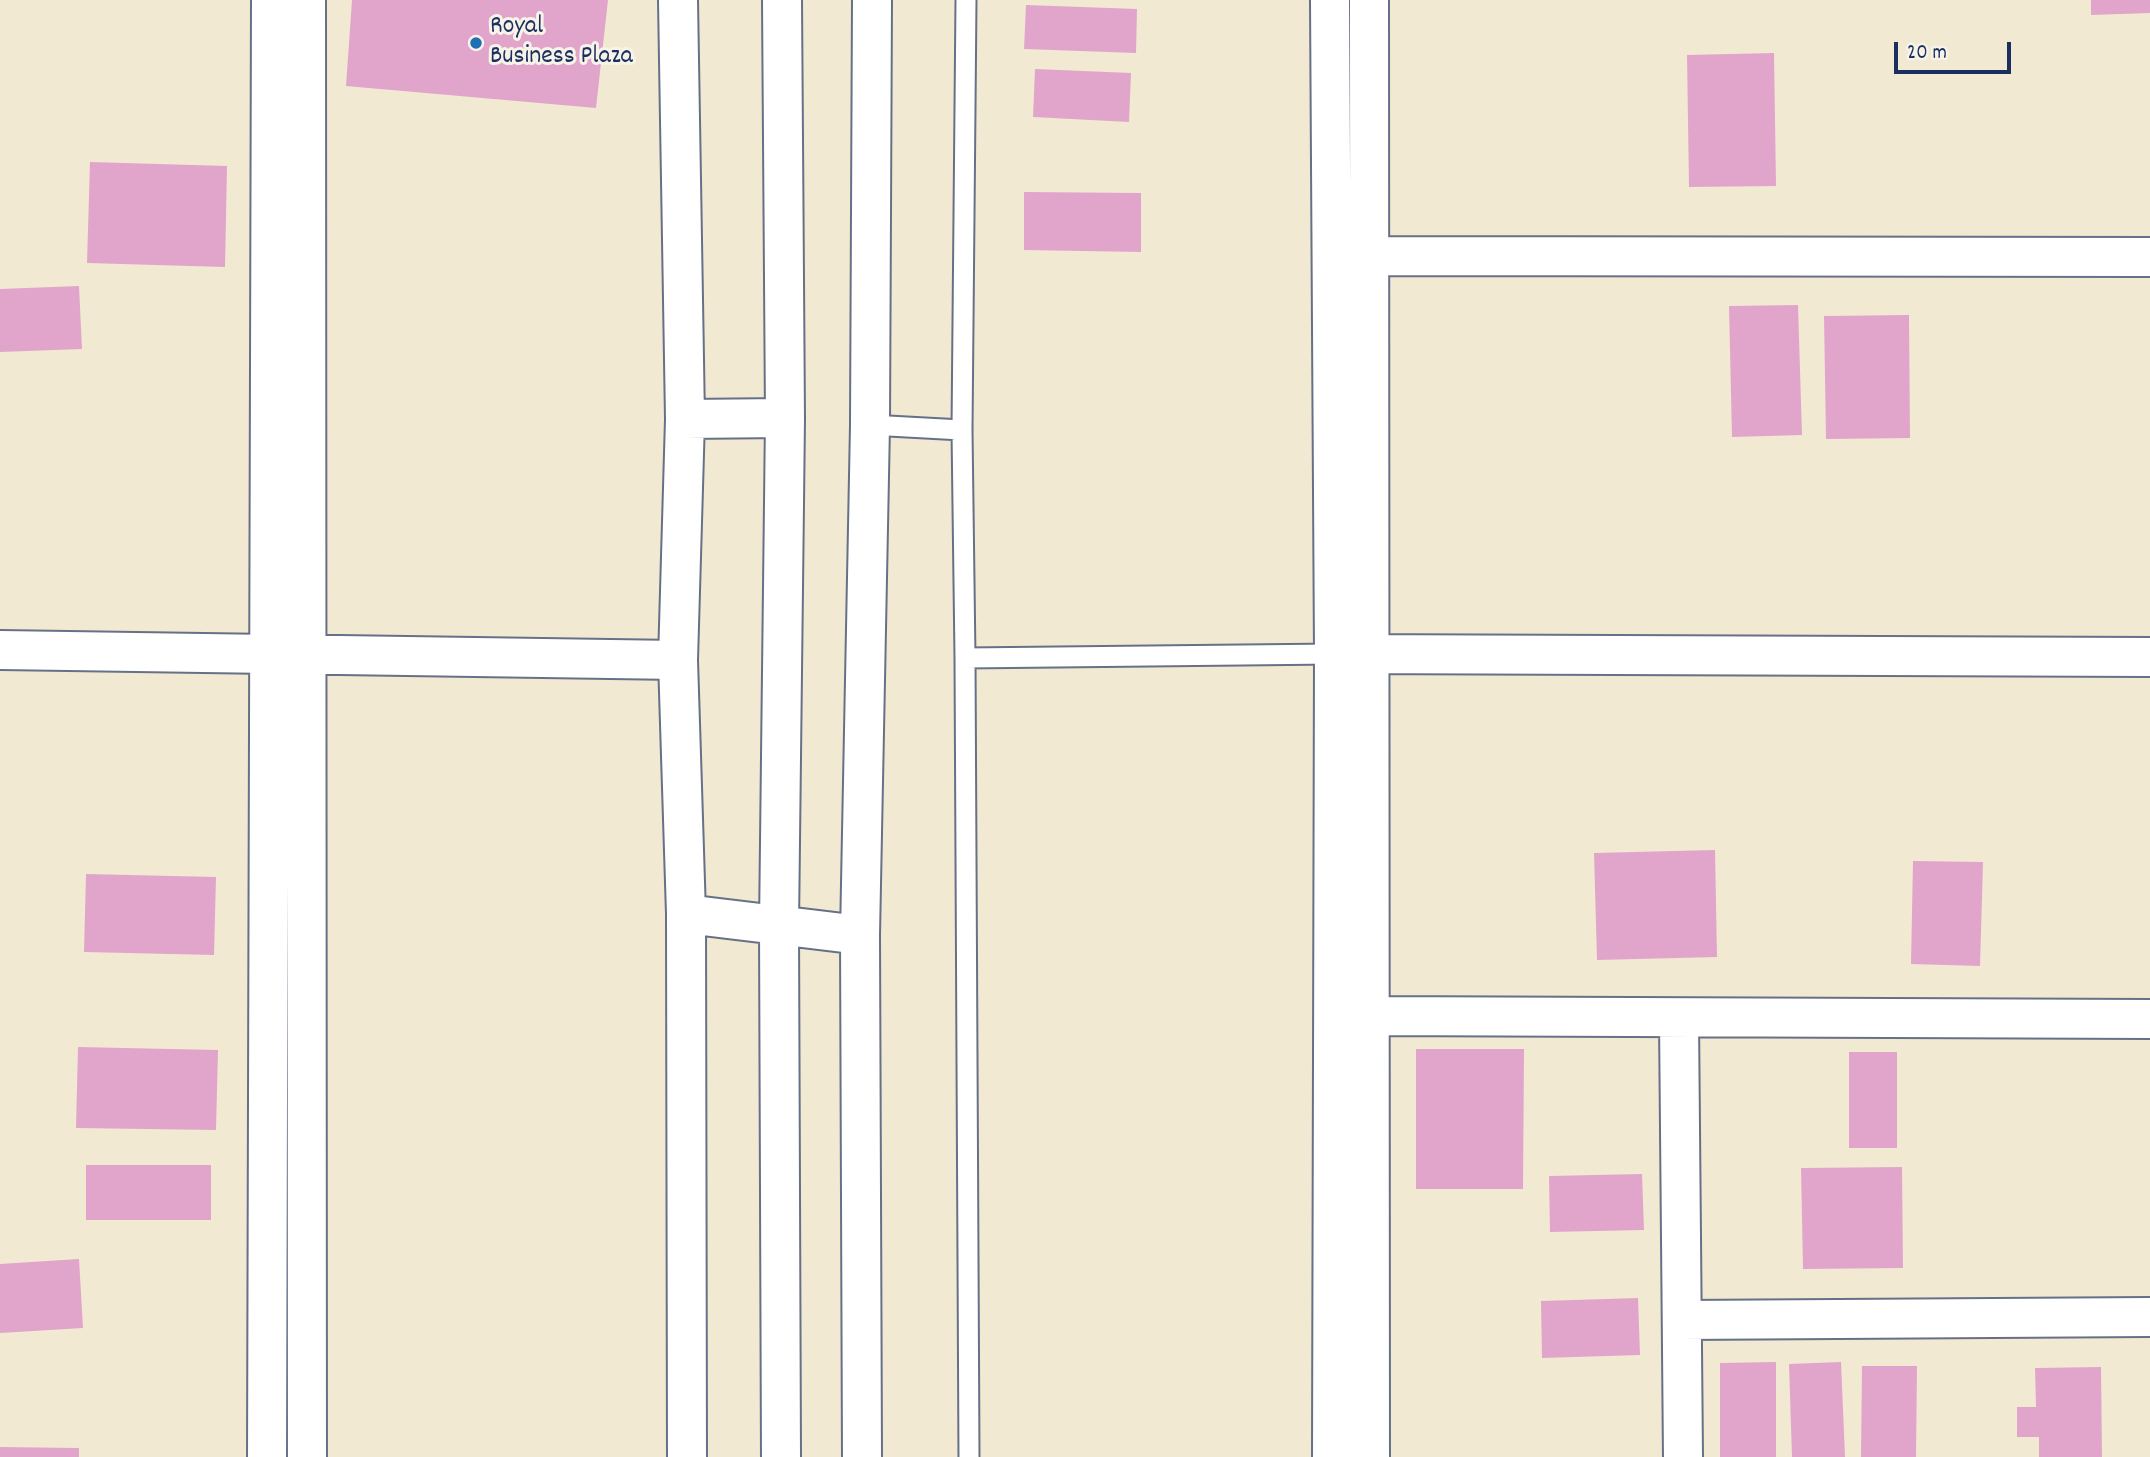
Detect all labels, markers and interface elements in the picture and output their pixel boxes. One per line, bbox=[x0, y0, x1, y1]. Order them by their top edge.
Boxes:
place label: Royal Business Plaza bbox=[490, 12, 633, 74]
scale bar bbox=[1898, 28, 2015, 72]
marker: Royal Business Plaza bbox=[468, 35, 484, 51]
text: 20 m bbox=[1907, 39, 1947, 69]

